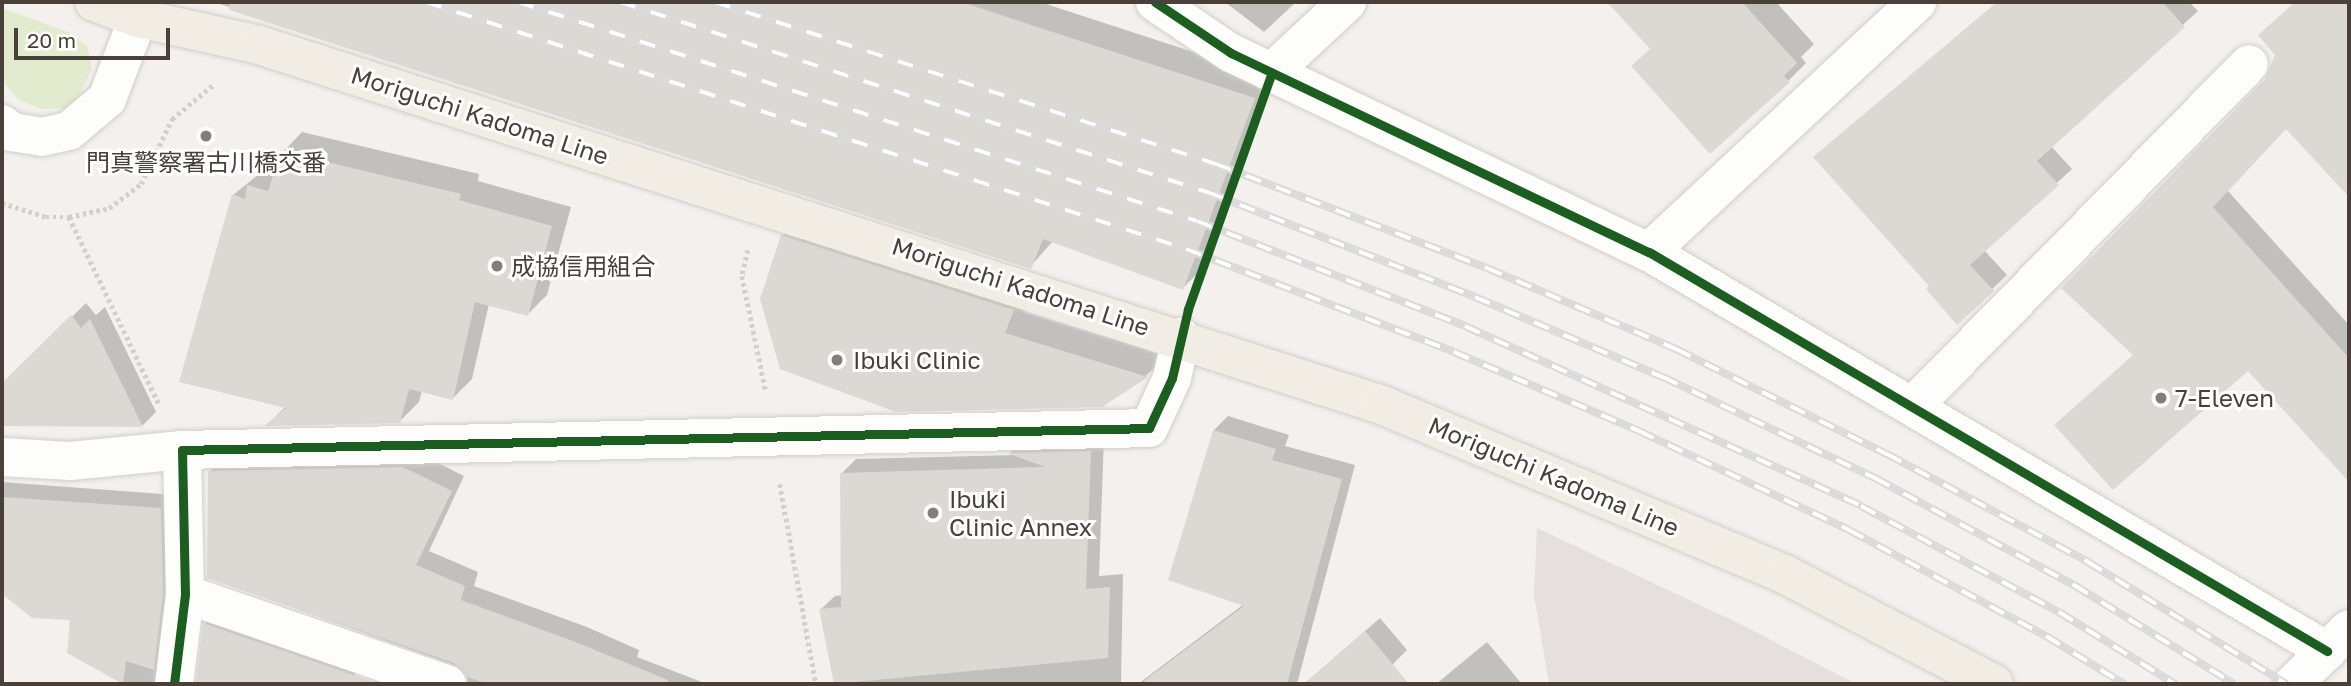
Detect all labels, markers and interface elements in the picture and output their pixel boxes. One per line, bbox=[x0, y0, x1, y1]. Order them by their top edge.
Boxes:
scale bar bbox=[18, 14, 173, 58]
text: 20 m bbox=[27, 27, 76, 53]
street label: Moriguchi Kadoma Line bbox=[348, 60, 612, 170]
marker: 門真警察署古川橋交番 bbox=[198, 128, 214, 144]
place label: 門真警察署古川橋交番 bbox=[86, 148, 326, 176]
street label: Moriguchi Kadoma Line bbox=[889, 231, 1153, 341]
place label: 成協信用組合 bbox=[511, 252, 655, 280]
marker: 成協信用組合 bbox=[489, 258, 505, 274]
place label: Ibuki Clinic bbox=[853, 346, 981, 374]
marker: Ibuki Clinic bbox=[827, 350, 847, 370]
place label: 7-Eleven bbox=[2175, 384, 2274, 412]
marker: 7-Eleven bbox=[2153, 390, 2169, 406]
street label: Moriguchi Kadoma Line bbox=[1425, 410, 1683, 542]
place label: Ibuki Clinic Annex bbox=[949, 485, 1092, 541]
marker: Ibuki Clinic Annex bbox=[923, 503, 943, 523]

